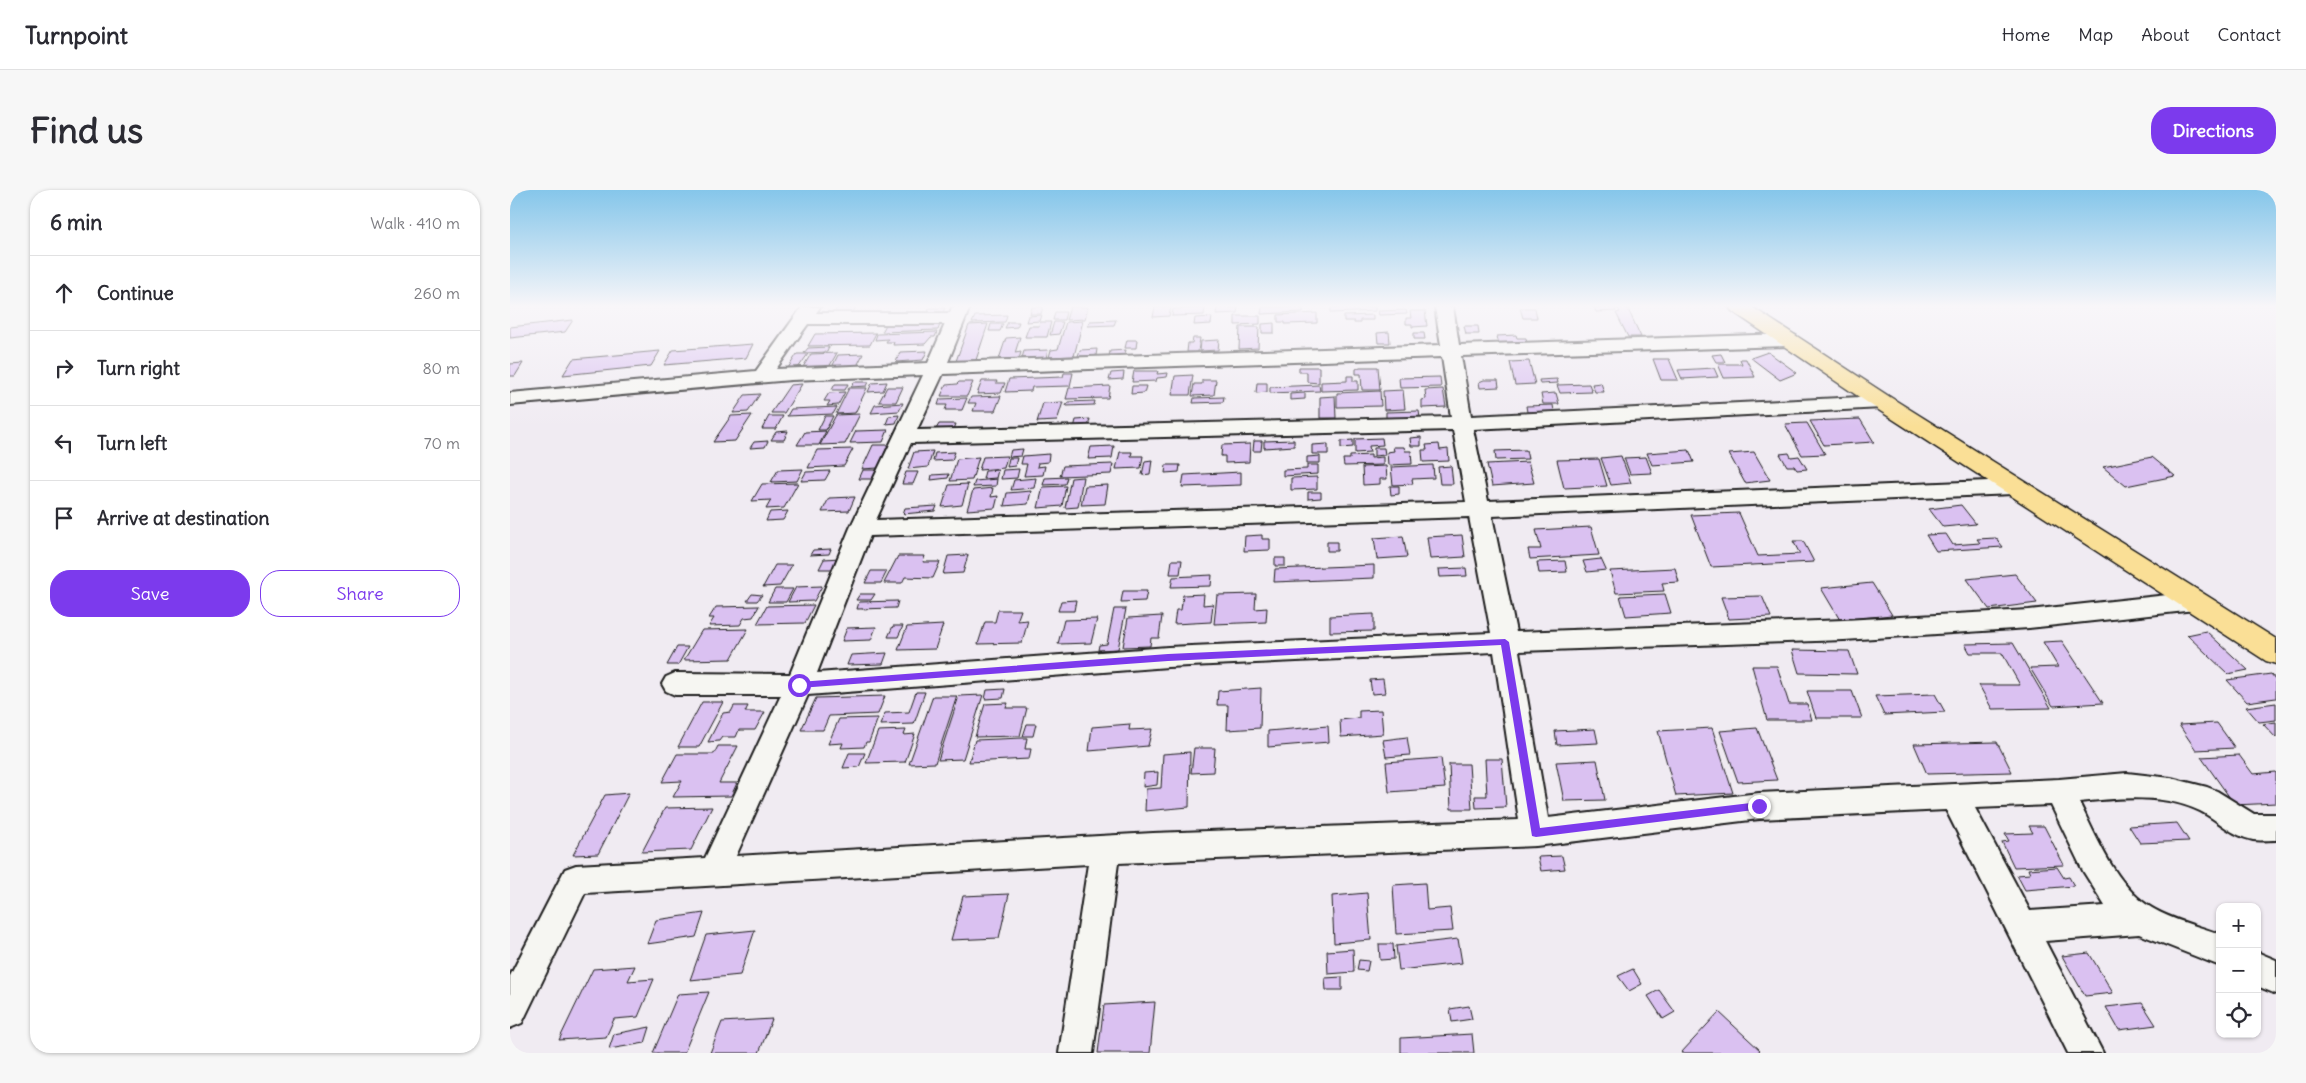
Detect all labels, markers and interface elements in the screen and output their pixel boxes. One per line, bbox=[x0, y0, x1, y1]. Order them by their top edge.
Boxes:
text: Turnpoint bbox=[25, 20, 128, 50]
text: Home bbox=[2002, 23, 2050, 46]
text: Map bbox=[2078, 23, 2113, 46]
text: About bbox=[2141, 23, 2189, 46]
text: Contact bbox=[2217, 23, 2281, 46]
button: Directions bbox=[2151, 107, 2276, 154]
text: Find us bbox=[30, 108, 143, 152]
text: 6 min bbox=[50, 209, 102, 236]
text: Walk · 410 m bbox=[370, 213, 460, 233]
icon: ahead bbox=[50, 279, 78, 307]
text: Continue bbox=[97, 281, 174, 305]
text: 260 m bbox=[414, 283, 460, 303]
icon: right bbox=[50, 354, 78, 382]
text: Turn right bbox=[97, 356, 180, 380]
text: 80 m bbox=[422, 358, 460, 378]
icon: left bbox=[50, 429, 78, 457]
text: Turn left bbox=[97, 431, 167, 455]
text: 70 m bbox=[424, 433, 460, 453]
icon: arrive bbox=[50, 504, 78, 532]
text: Arrive at destination bbox=[97, 506, 270, 530]
button: Save bbox=[50, 570, 250, 617]
button: Share bbox=[260, 570, 460, 617]
route start bbox=[788, 674, 811, 697]
route end bbox=[1748, 795, 1771, 818]
map controls bbox=[2216, 903, 2261, 1038]
button: + bbox=[2216, 903, 2261, 948]
button: − bbox=[2216, 948, 2261, 993]
button: locate bbox=[2216, 993, 2261, 1038]

